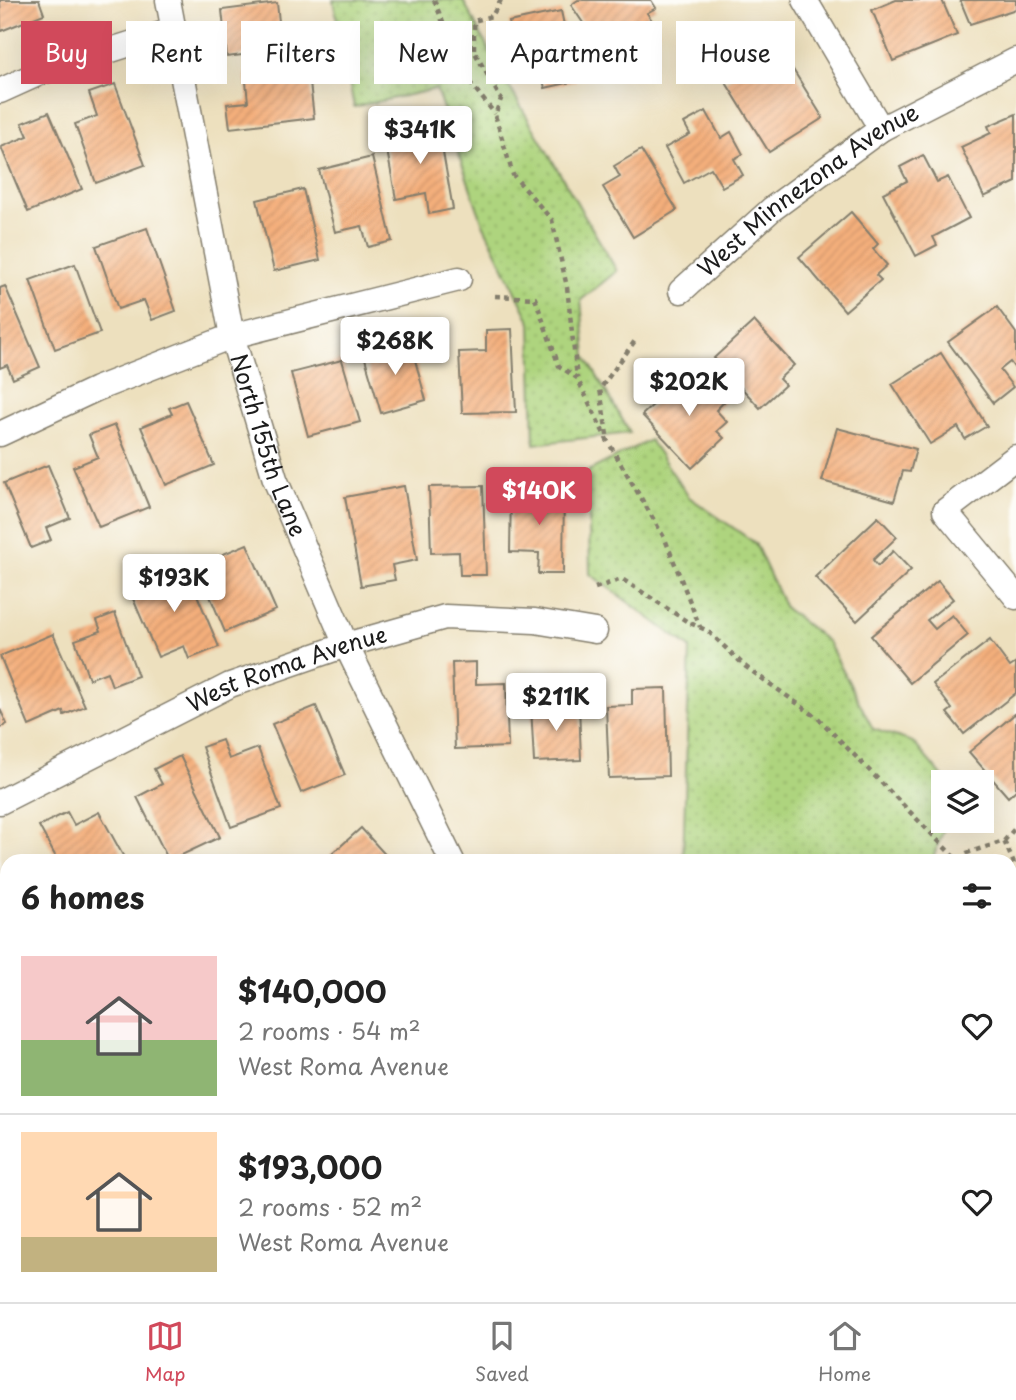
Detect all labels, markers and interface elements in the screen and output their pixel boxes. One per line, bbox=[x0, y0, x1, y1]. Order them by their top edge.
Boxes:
chip: Buy bbox=[21, 21, 112, 84]
chip: Rent bbox=[126, 21, 227, 84]
chip: Filters bbox=[241, 21, 360, 84]
chip: New bbox=[374, 21, 472, 84]
chip: Apartment bbox=[486, 21, 662, 84]
chip: House bbox=[676, 21, 795, 84]
street label: West Minnezona Avenue bbox=[689, 94, 924, 284]
pin: $341K bbox=[371, 106, 469, 166]
text: $341K bbox=[384, 111, 456, 146]
pin: $268K bbox=[346, 318, 444, 377]
text: $268K bbox=[356, 322, 434, 357]
street label: North 155th Lane bbox=[222, 349, 316, 541]
pin: $202K bbox=[640, 358, 738, 418]
text: $202K bbox=[650, 363, 728, 398]
pin: $140K bbox=[490, 468, 588, 527]
text: $140K bbox=[502, 472, 576, 507]
pin: $193K bbox=[125, 554, 223, 614]
text: $193K bbox=[139, 559, 209, 594]
street label: West Roma Avenue bbox=[180, 615, 390, 720]
pin: $211K bbox=[507, 674, 605, 733]
text: $211K bbox=[522, 678, 590, 713]
map controls bbox=[931, 770, 994, 833]
button: layers bbox=[931, 770, 994, 833]
text: 6 homes bbox=[21, 874, 144, 919]
icon: filters bbox=[958, 877, 996, 915]
text: $140,000 bbox=[238, 968, 387, 1013]
icon: home bbox=[77, 984, 161, 1068]
icon: heart bbox=[958, 1007, 996, 1045]
text: 2 rooms · 54 m² bbox=[238, 1013, 421, 1048]
text: West Roma Avenue bbox=[238, 1048, 449, 1083]
text: $193,000 bbox=[238, 1144, 382, 1189]
icon: home bbox=[77, 1160, 161, 1244]
icon: heart bbox=[958, 1183, 996, 1221]
text: 2 rooms · 52 m² bbox=[238, 1189, 422, 1224]
text: West Roma Avenue bbox=[238, 1224, 449, 1259]
tab: Map bbox=[145, 1317, 185, 1387]
tab: Saved bbox=[475, 1317, 529, 1387]
tab: Home bbox=[818, 1317, 871, 1387]

